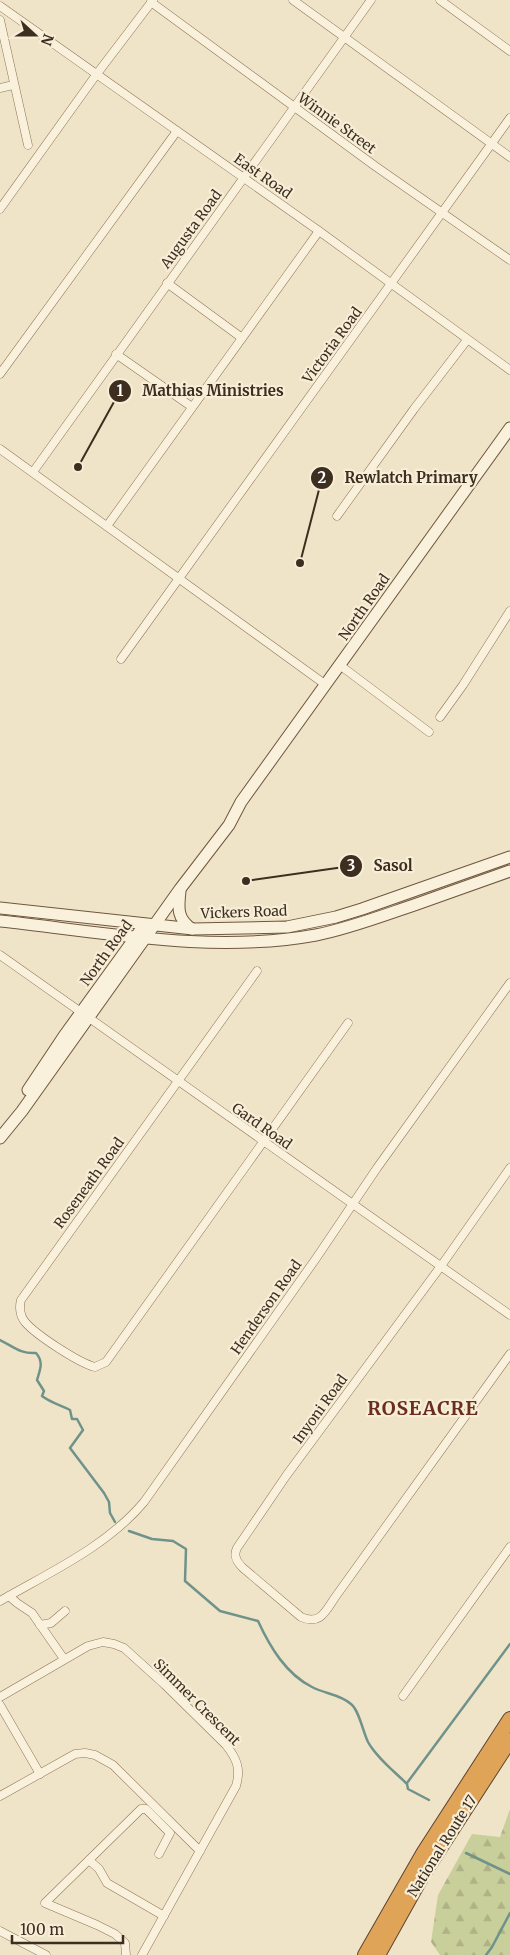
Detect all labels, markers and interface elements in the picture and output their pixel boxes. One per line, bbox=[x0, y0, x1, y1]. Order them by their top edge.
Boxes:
north arrow bbox=[10, 10, 60, 60]
text: N bbox=[37, 31, 58, 48]
street label: Winnie Street bbox=[294, 88, 380, 158]
street label: East Road bbox=[231, 150, 296, 203]
street label: Augusta Road bbox=[156, 186, 226, 273]
street label: Victoria Road bbox=[298, 303, 366, 387]
callout: Mathias Ministries bbox=[107, 376, 294, 406]
text: 1 bbox=[117, 381, 124, 400]
text: Mathias Ministries bbox=[142, 381, 284, 400]
callout: Rewlatch Primary bbox=[309, 463, 487, 493]
text: 2 bbox=[318, 468, 327, 487]
text: Rewlatch Primary bbox=[344, 468, 478, 487]
street label: North Road bbox=[335, 570, 394, 644]
callout: Sasol bbox=[338, 851, 423, 881]
text: 3 bbox=[347, 856, 355, 875]
text: Sasol bbox=[373, 856, 413, 875]
street label: Vickers Road bbox=[199, 901, 288, 923]
street label: North Road bbox=[76, 916, 136, 989]
street label: Gard Road bbox=[228, 1099, 296, 1154]
street label: Roseneath Road bbox=[50, 1134, 128, 1232]
street label: Henderson Road bbox=[227, 1256, 306, 1358]
street label: Inyoni Road bbox=[289, 1370, 351, 1447]
district label: ROSEACRE bbox=[367, 1396, 479, 1420]
street label: Simmer Crescent bbox=[150, 1655, 245, 1750]
street label: National Route 17 bbox=[403, 1792, 481, 1900]
scale bar bbox=[12, 1912, 124, 1944]
text: 100 m bbox=[20, 1920, 64, 1939]

